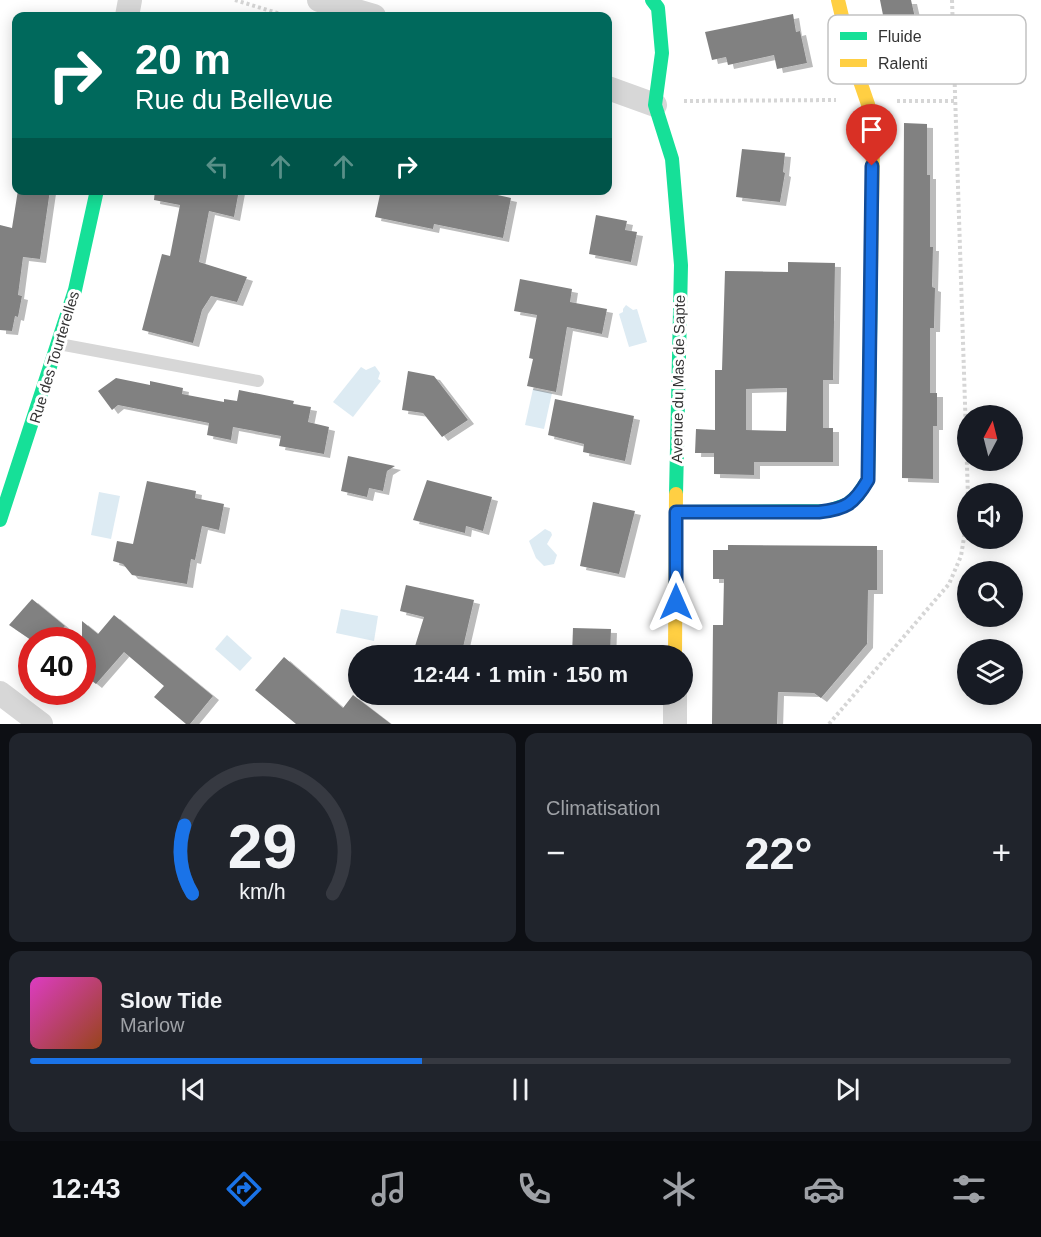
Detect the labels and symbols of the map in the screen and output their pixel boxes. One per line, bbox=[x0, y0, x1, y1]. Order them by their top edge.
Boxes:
legend bbox=[828, 15, 1026, 84]
text: Fluide bbox=[878, 28, 922, 45]
text: Ralenti bbox=[878, 55, 928, 72]
pin bbox=[846, 104, 897, 166]
street label: Rue des Tourterelles bbox=[26, 289, 82, 425]
street label: Avenue du Mas de Sapte bbox=[668, 295, 688, 463]
north arrow bbox=[957, 405, 1023, 471]
position arrow bbox=[644, 570, 708, 634]
speed limit sign: 40 bbox=[18, 627, 96, 705]

